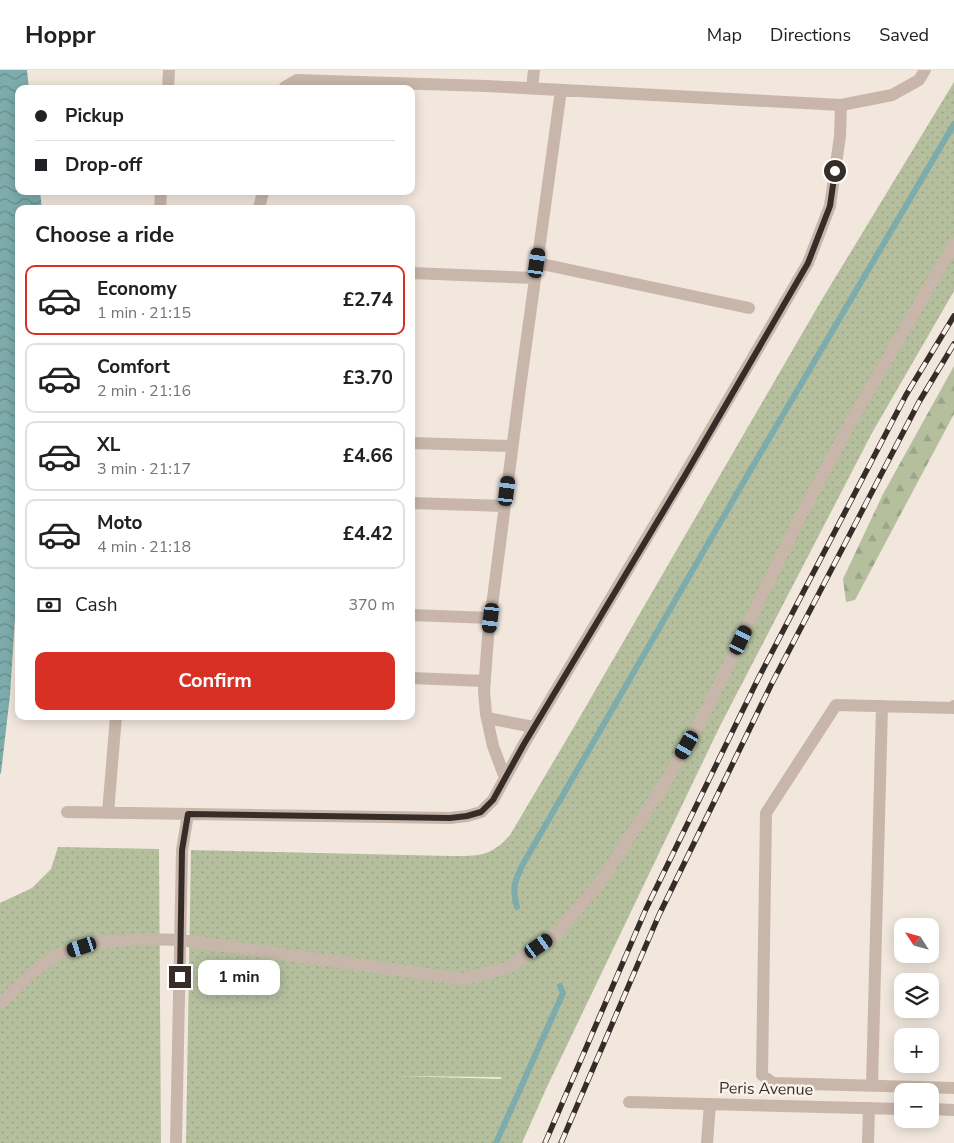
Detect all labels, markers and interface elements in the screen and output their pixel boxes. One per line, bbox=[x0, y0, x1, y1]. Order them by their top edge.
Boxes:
text: Hoppr bbox=[25, 19, 96, 51]
text: Map bbox=[707, 23, 742, 47]
text: Directions bbox=[770, 23, 851, 47]
text: Saved bbox=[879, 23, 929, 47]
text: Pickup bbox=[65, 103, 124, 129]
text: Drop-off bbox=[65, 152, 142, 178]
route start bbox=[824, 160, 846, 182]
text: Choose a ride bbox=[35, 220, 174, 250]
car bbox=[527, 247, 546, 279]
text: Economy bbox=[97, 276, 177, 302]
icon: car bbox=[37, 278, 82, 323]
text: £2.74 bbox=[343, 287, 393, 313]
text: 1 min · 21:15 bbox=[97, 302, 191, 324]
text: Comfort bbox=[97, 354, 170, 380]
icon: car bbox=[37, 356, 82, 401]
text: £3.70 bbox=[343, 365, 393, 391]
text: 2 min · 21:16 bbox=[97, 380, 191, 402]
text: XL bbox=[97, 432, 120, 458]
icon: car bbox=[37, 434, 82, 479]
text: £4.66 bbox=[343, 443, 393, 469]
text: 3 min · 21:17 bbox=[97, 458, 191, 480]
car bbox=[497, 475, 516, 507]
text: Moto bbox=[97, 510, 143, 536]
icon: car bbox=[37, 512, 82, 557]
text: £4.42 bbox=[343, 521, 393, 547]
text: 4 min · 21:18 bbox=[97, 536, 191, 558]
icon: cash bbox=[35, 591, 63, 619]
text: Cash bbox=[75, 592, 117, 618]
text: 370 m bbox=[348, 594, 395, 616]
car bbox=[481, 602, 500, 634]
car bbox=[727, 623, 754, 657]
button: Confirm bbox=[35, 652, 395, 710]
car bbox=[673, 728, 700, 762]
north arrow bbox=[894, 918, 939, 962]
map controls bbox=[894, 918, 939, 1128]
car bbox=[522, 931, 555, 961]
car bbox=[65, 935, 98, 959]
callout: 1 min bbox=[198, 960, 280, 994]
route end bbox=[169, 966, 191, 988]
text: 1 min bbox=[218, 966, 260, 988]
button: layers bbox=[894, 973, 939, 1018]
button: + bbox=[894, 1028, 939, 1073]
street label: Peris Avenue bbox=[719, 1077, 813, 1101]
button: − bbox=[894, 1083, 939, 1128]

